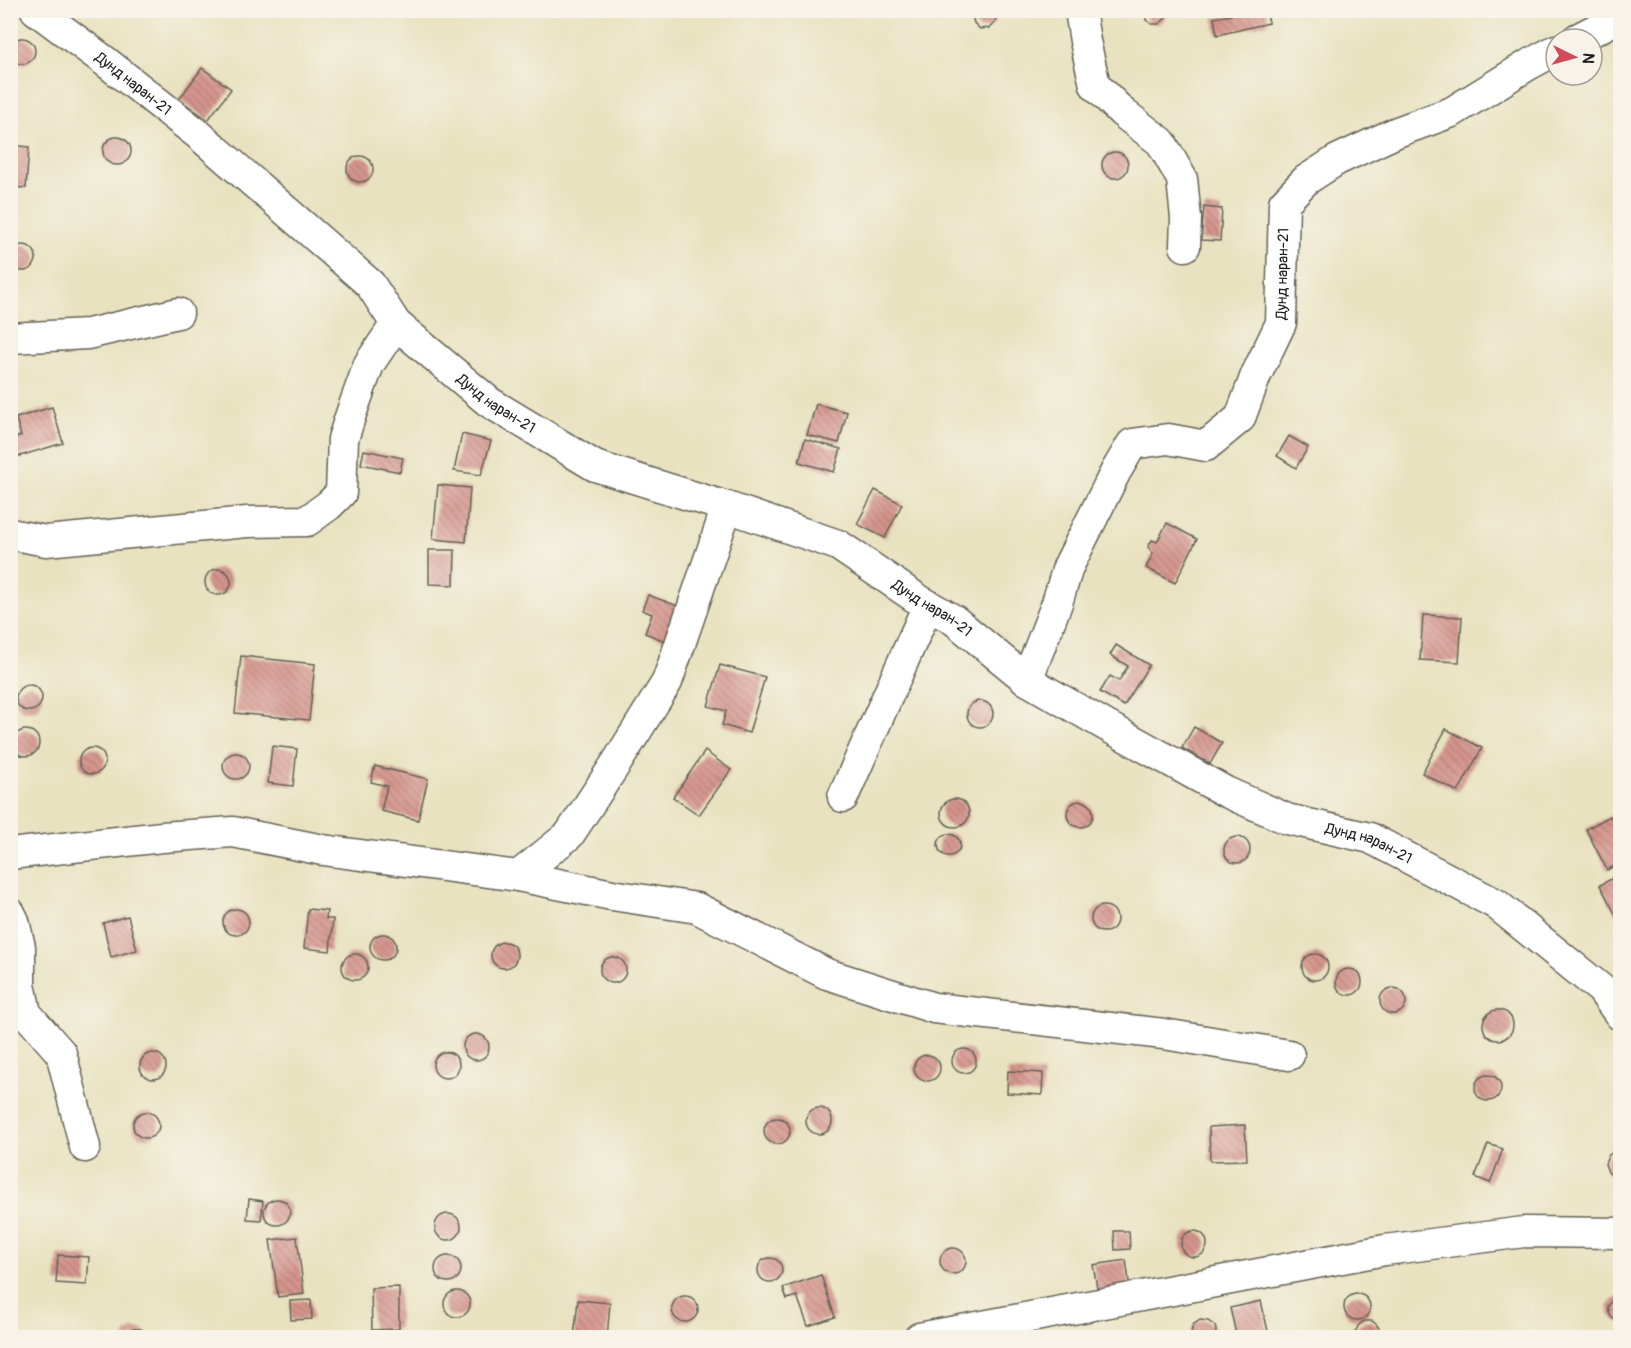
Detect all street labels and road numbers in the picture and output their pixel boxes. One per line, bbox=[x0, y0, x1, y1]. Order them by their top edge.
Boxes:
street label: Дунд наран-21 bbox=[91, 47, 175, 119]
street label: Дунд наран-21 bbox=[1272, 227, 1293, 321]
street label: Дунд наран-21 bbox=[452, 369, 539, 437]
street label: Дунд наран-21 bbox=[888, 574, 976, 641]
street label: Дунд наран-21 bbox=[1322, 818, 1415, 868]

